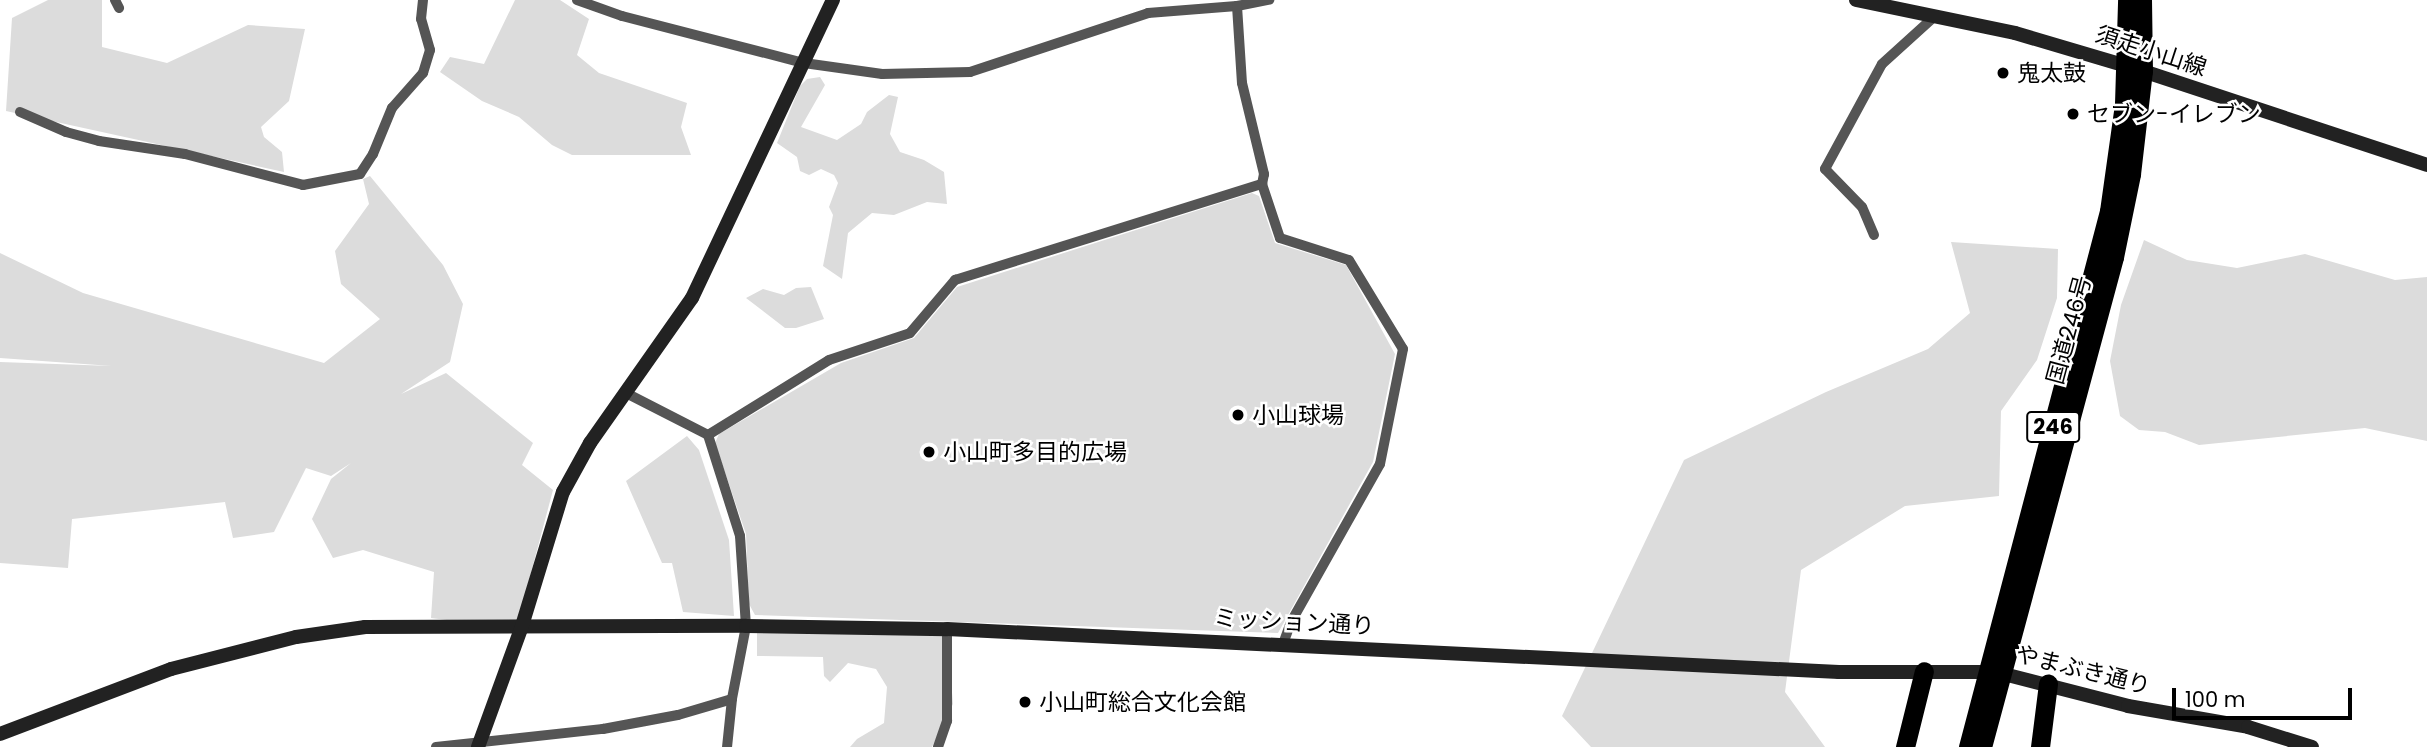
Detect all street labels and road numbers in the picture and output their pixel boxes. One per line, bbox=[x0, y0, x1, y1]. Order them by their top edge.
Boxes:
street label: 須走小山線 bbox=[2092, 20, 2210, 82]
street label: 国道246号 bbox=[2041, 273, 2097, 387]
road number: 246 bbox=[2025, 410, 2081, 444]
street label: ミッション通り bbox=[1213, 604, 1375, 640]
street label: やまぶき通り bbox=[2013, 640, 2153, 700]

